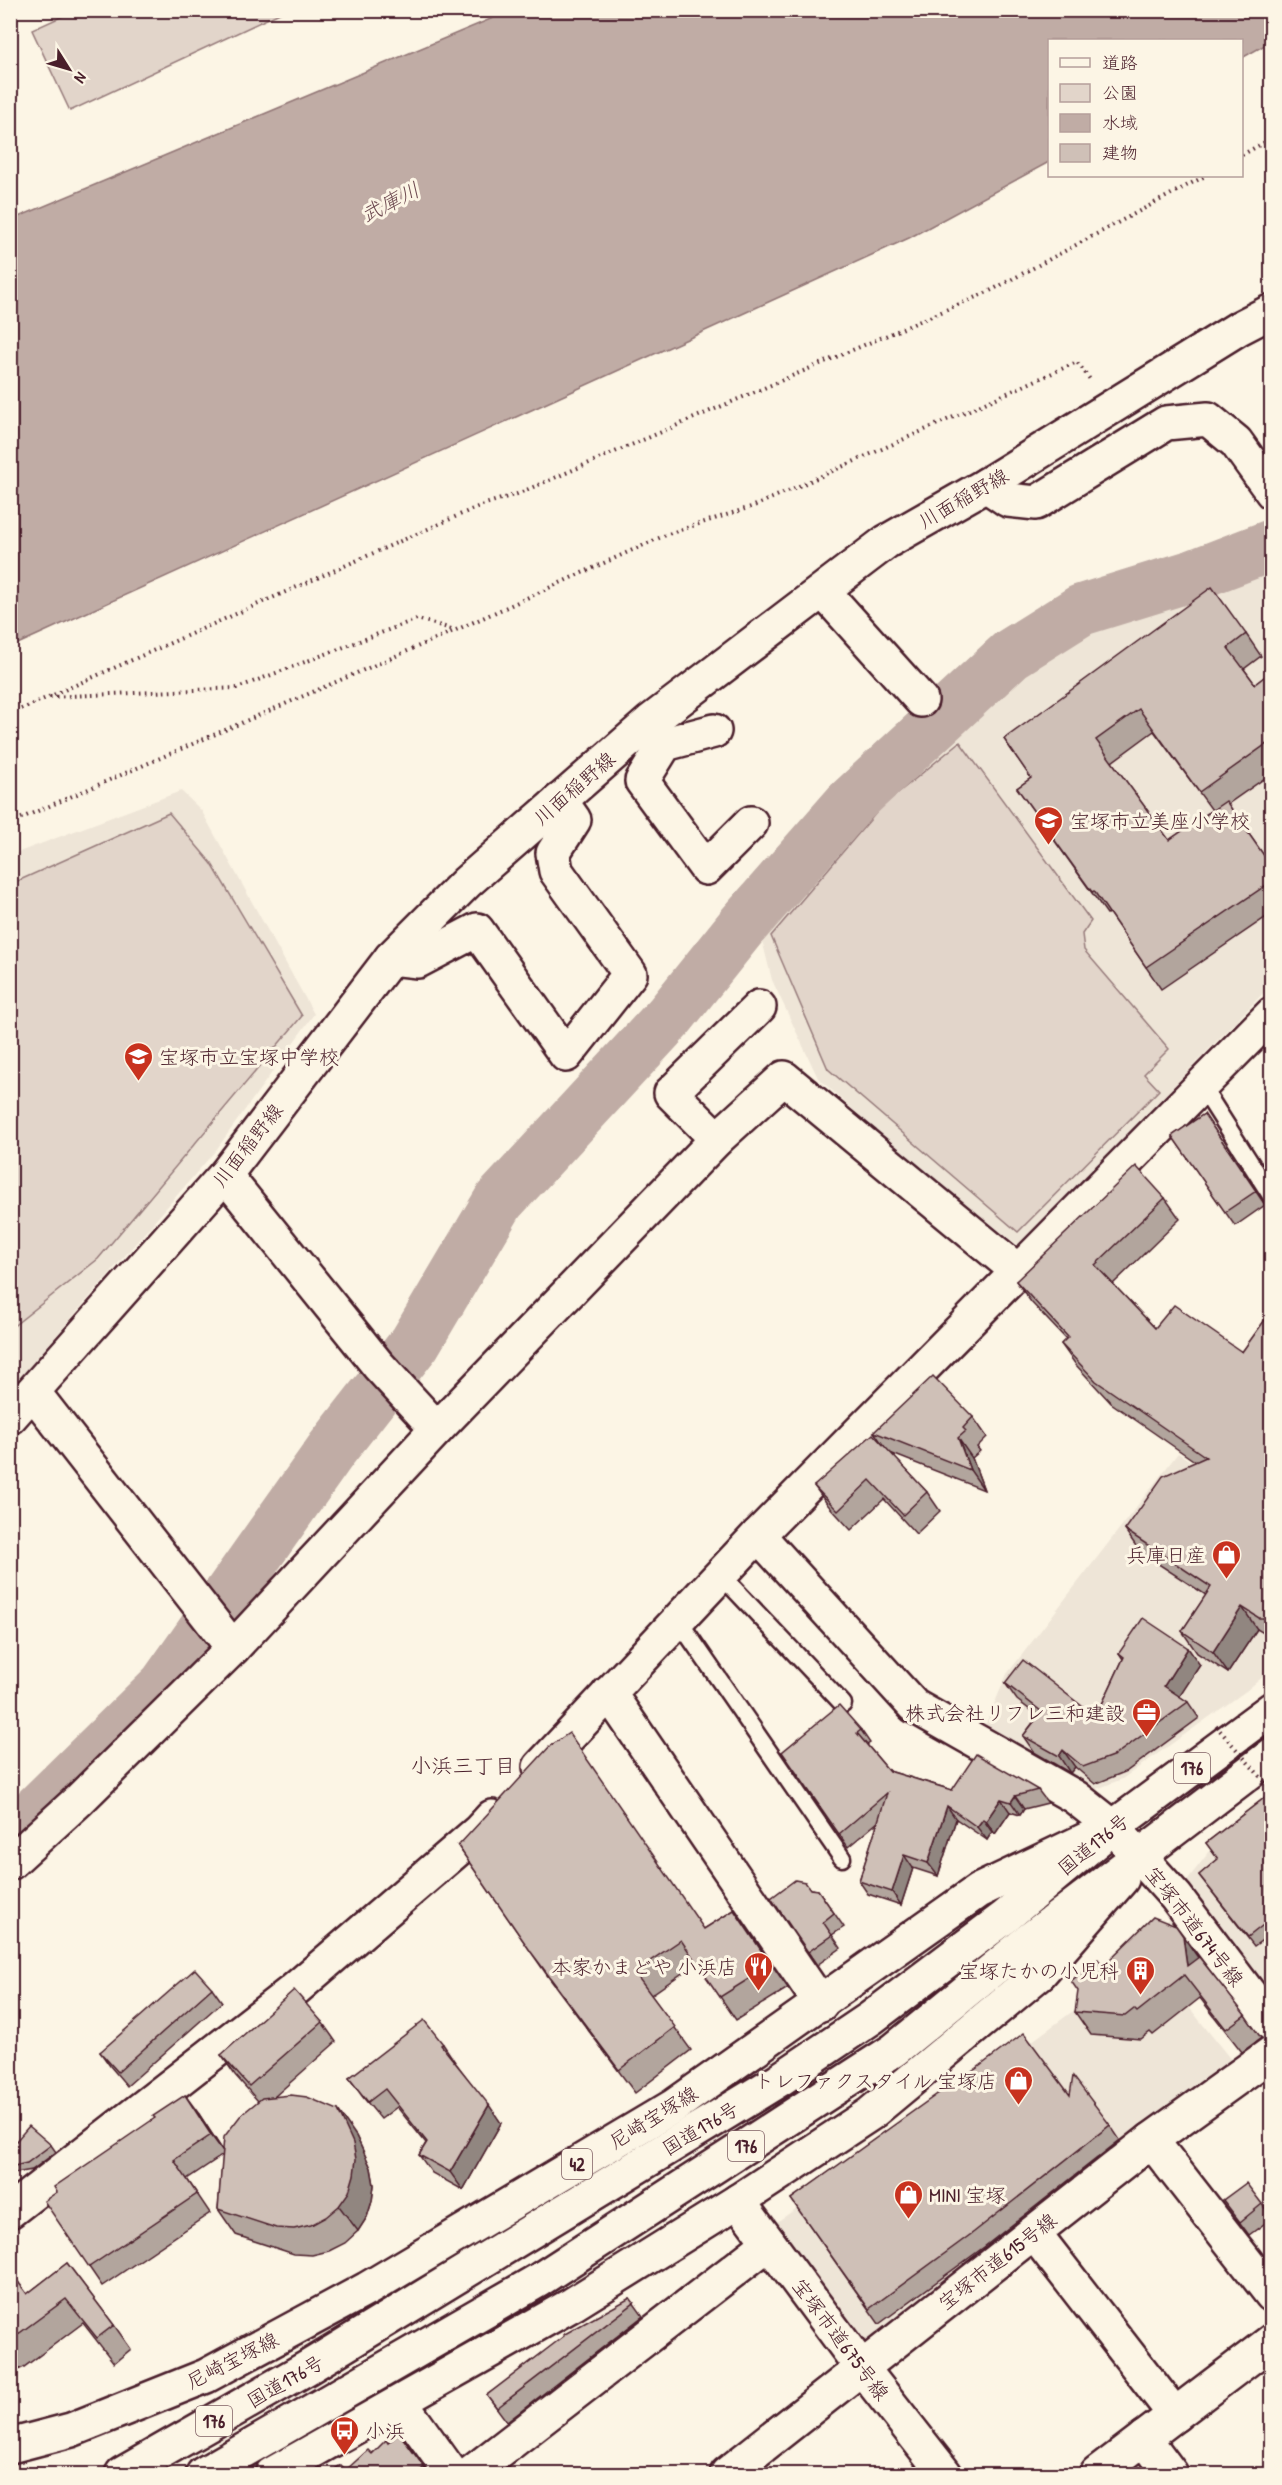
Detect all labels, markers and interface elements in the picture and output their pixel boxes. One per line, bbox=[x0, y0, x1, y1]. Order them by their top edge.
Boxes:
north arrow bbox=[39, 39, 99, 99]
legend bbox=[1048, 39, 1243, 177]
text: 道路 bbox=[1102, 50, 1138, 75]
text: N bbox=[69, 68, 92, 88]
text: 公園 bbox=[1102, 80, 1138, 105]
text: 水域 bbox=[1102, 110, 1138, 135]
text: 建物 bbox=[1102, 140, 1138, 165]
water label: 武庫川 bbox=[355, 175, 425, 229]
street label: 川面稲野線 bbox=[913, 461, 1013, 535]
street label: 川面稲野線 bbox=[527, 745, 621, 831]
school or university icon: 宝塚市立美座小学校 bbox=[1033, 804, 1065, 846]
place label: 宝塚市立美座小学校 bbox=[1070, 807, 1250, 834]
school or university icon: 宝塚市立宝塚中学校 bbox=[122, 1040, 154, 1082]
place label: 宝塚市立宝塚中学校 bbox=[159, 1043, 339, 1070]
street label: 川面稲野線 bbox=[206, 1097, 288, 1193]
shop icon: 兵庫日産 bbox=[1211, 1538, 1243, 1580]
place label: 兵庫日産 bbox=[1126, 1541, 1206, 1568]
office icon: 株式会社リフレ三和建設 bbox=[1130, 1696, 1162, 1738]
place label: 株式会社リフレ三和建設 bbox=[905, 1699, 1125, 1726]
district label: 小浜三丁目 bbox=[411, 1751, 516, 1780]
road number: 176 bbox=[1174, 1753, 1210, 1783]
street label: 国道176号 bbox=[1051, 1807, 1135, 1881]
street label: 宝塚市道674号線 bbox=[1140, 1860, 1250, 1992]
restaurant icon: 本家かまどや 小浜店 bbox=[742, 1950, 774, 1992]
place label: 本家かまどや 小浜店 bbox=[552, 1953, 737, 1980]
building icon: 宝塚たかの小児科 bbox=[1124, 1954, 1156, 1996]
place label: 宝塚たかの小児科 bbox=[959, 1957, 1119, 1984]
shop icon: トレファクスタイル 宝塚店 bbox=[1002, 2064, 1034, 2106]
place label: トレファクスタイル 宝塚店 bbox=[754, 2067, 997, 2094]
street label: 尼崎宝塚線 bbox=[603, 2079, 703, 2155]
street label: 国道176号 bbox=[657, 2095, 743, 2161]
road number: 176 bbox=[728, 2131, 764, 2161]
road number: 42 bbox=[562, 2149, 592, 2179]
shop icon: MINI 宝塚 bbox=[892, 2178, 924, 2220]
place label: MINI 宝塚 bbox=[929, 2181, 1006, 2208]
street label: 宝塚市道615号線 bbox=[932, 2206, 1062, 2316]
street label: 宝塚市道675号線 bbox=[786, 2272, 896, 2406]
street label: 尼崎宝塚線 bbox=[181, 2325, 283, 2395]
street label: 国道176号 bbox=[241, 2348, 329, 2414]
road number: 176 bbox=[196, 2406, 232, 2436]
bus stop icon: 小浜 bbox=[328, 2414, 360, 2456]
place label: 小浜 bbox=[365, 2417, 405, 2444]

